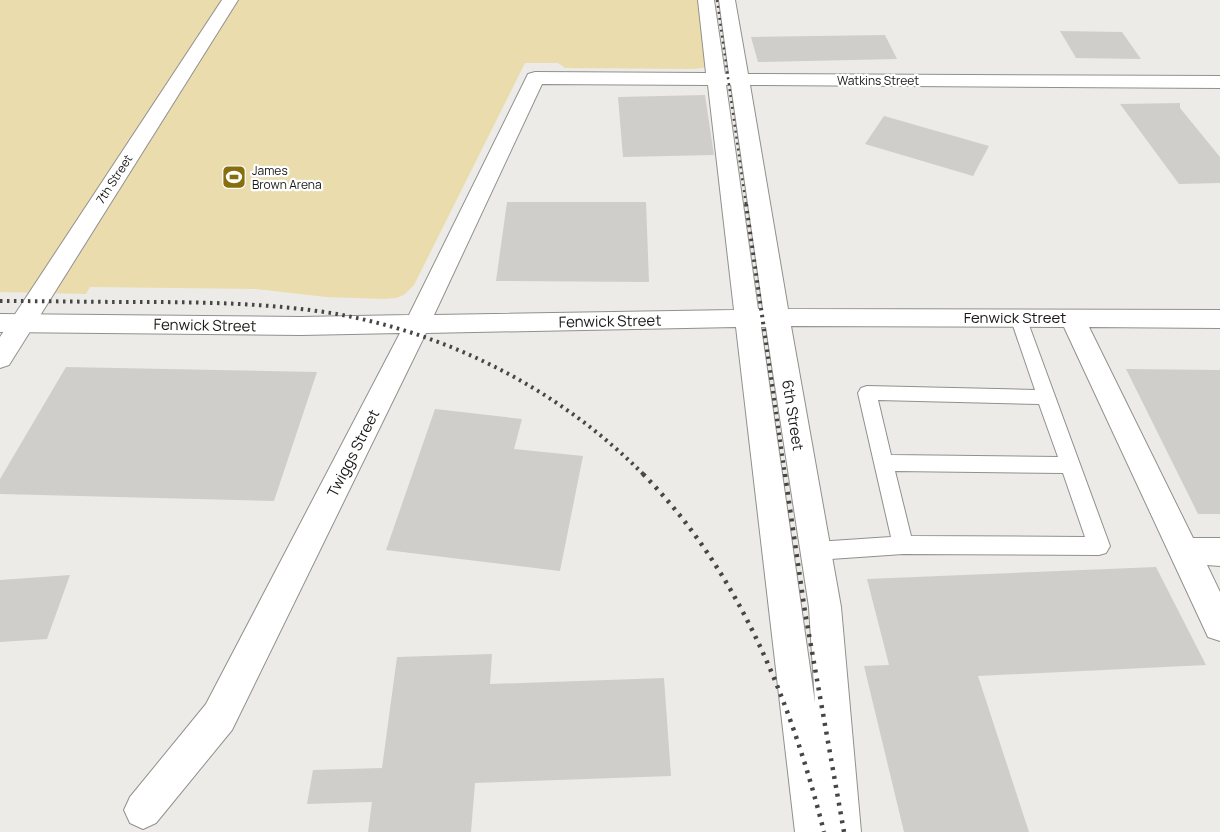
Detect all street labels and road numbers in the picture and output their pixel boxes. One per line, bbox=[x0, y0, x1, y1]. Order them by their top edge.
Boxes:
street label: Watkins Street bbox=[837, 72, 919, 89]
street label: 7th Street bbox=[92, 151, 136, 207]
street label: Fenwick Street bbox=[964, 307, 1066, 328]
street label: Fenwick Street bbox=[559, 310, 661, 332]
street label: Fenwick Street bbox=[154, 314, 256, 336]
street label: 6th Street bbox=[777, 378, 809, 452]
street label: Twiggs Street bbox=[322, 406, 384, 500]

